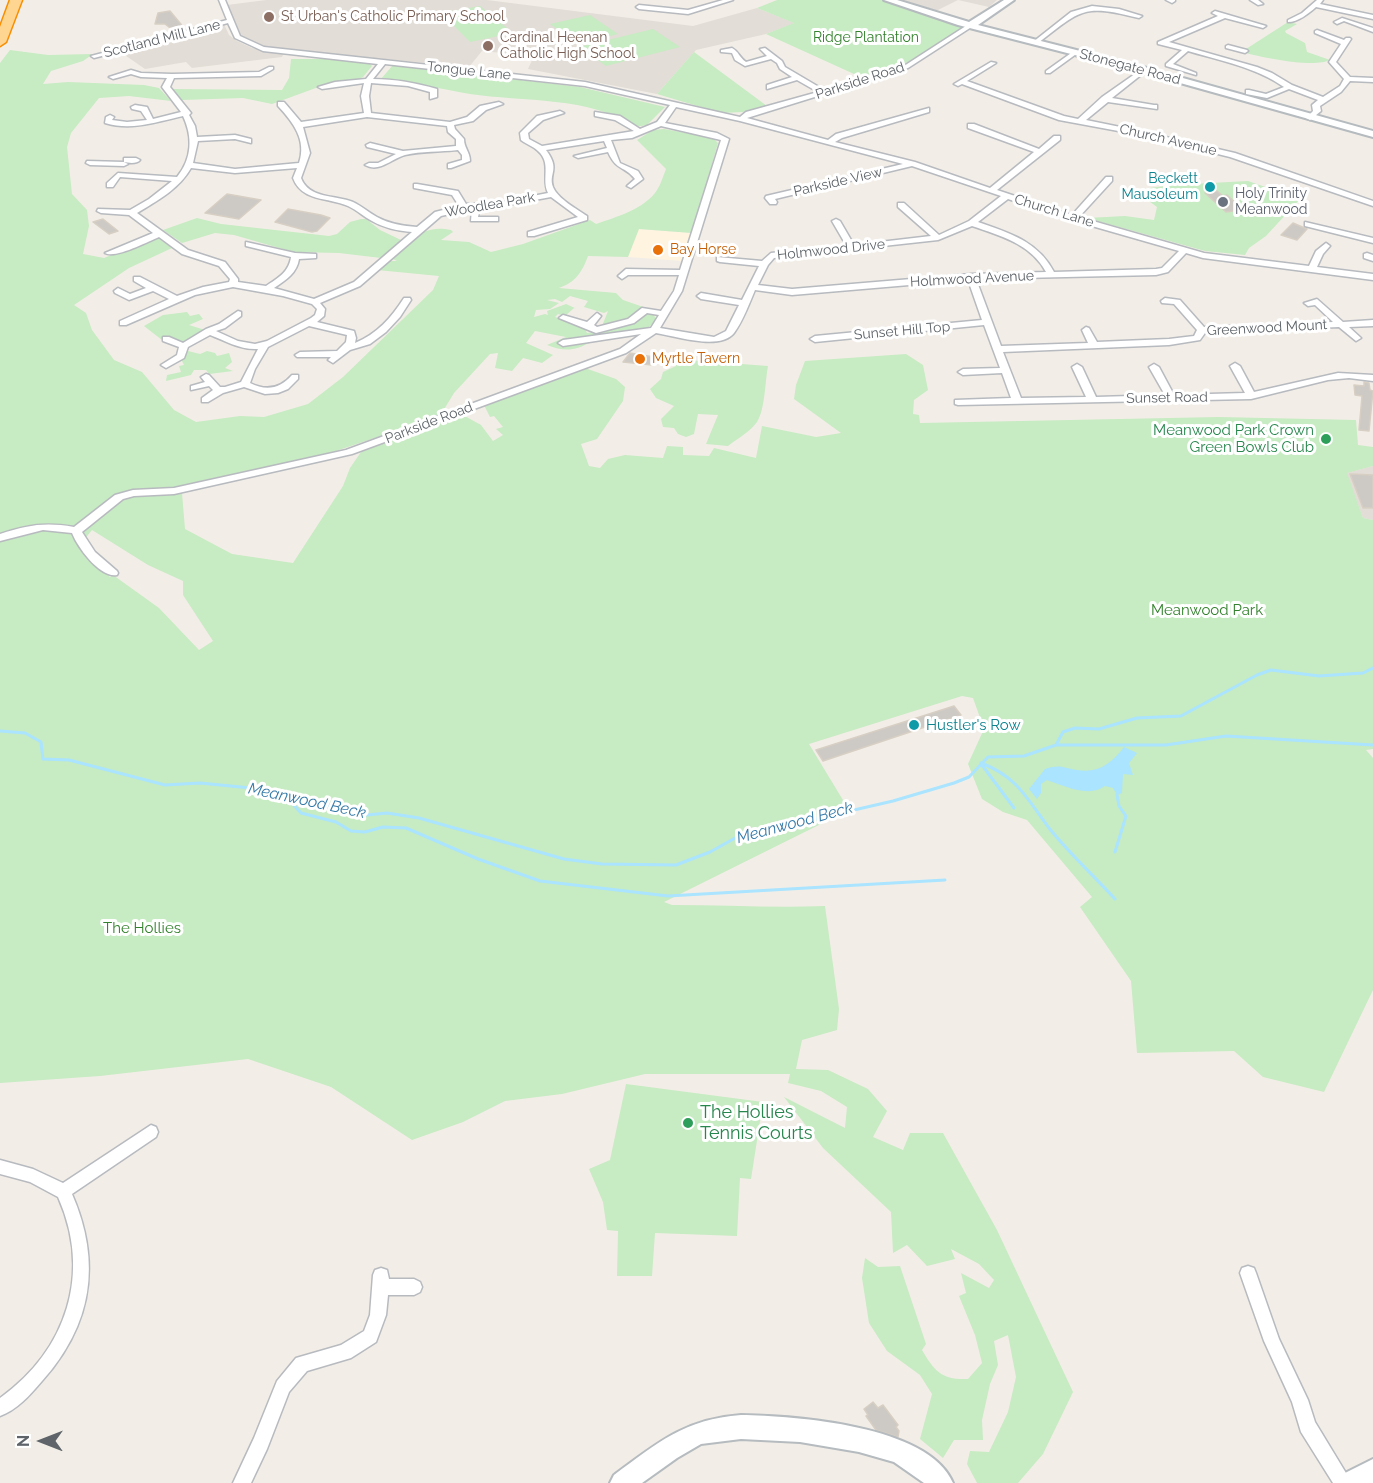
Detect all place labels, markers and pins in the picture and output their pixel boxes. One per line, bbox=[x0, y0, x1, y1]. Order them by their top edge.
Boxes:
place label: St Urban's Catholic Primary School bbox=[281, 9, 505, 25]
marker: St Urban's Catholic Primary School bbox=[262, 10, 276, 24]
place label: Cardinal Heenan Catholic High School bbox=[500, 30, 635, 62]
marker: Cardinal Heenan Catholic High School bbox=[481, 39, 495, 53]
place label: Beckett Mausoleum bbox=[1122, 171, 1198, 204]
marker: Beckett Mausoleum bbox=[1203, 180, 1217, 194]
place label: Holy Trinity Meanwood bbox=[1235, 186, 1308, 219]
marker: Holy Trinity Meanwood bbox=[1216, 195, 1230, 209]
place label: Bay Horse bbox=[670, 242, 736, 258]
marker: Bay Horse bbox=[651, 243, 665, 257]
place label: Myrtle Tavern bbox=[652, 351, 740, 367]
marker: Myrtle Tavern bbox=[633, 352, 647, 366]
place label: Meanwood Park Crown Green Bowls Club bbox=[1153, 421, 1314, 456]
marker: Meanwood Park Crown Green Bowls Club bbox=[1319, 432, 1333, 446]
place label: Hustler's Row bbox=[926, 716, 1021, 734]
marker: Hustler's Row bbox=[907, 718, 921, 732]
place label: The Hollies Tennis Courts bbox=[700, 1102, 813, 1144]
marker: The Hollies Tennis Courts bbox=[681, 1116, 695, 1130]

